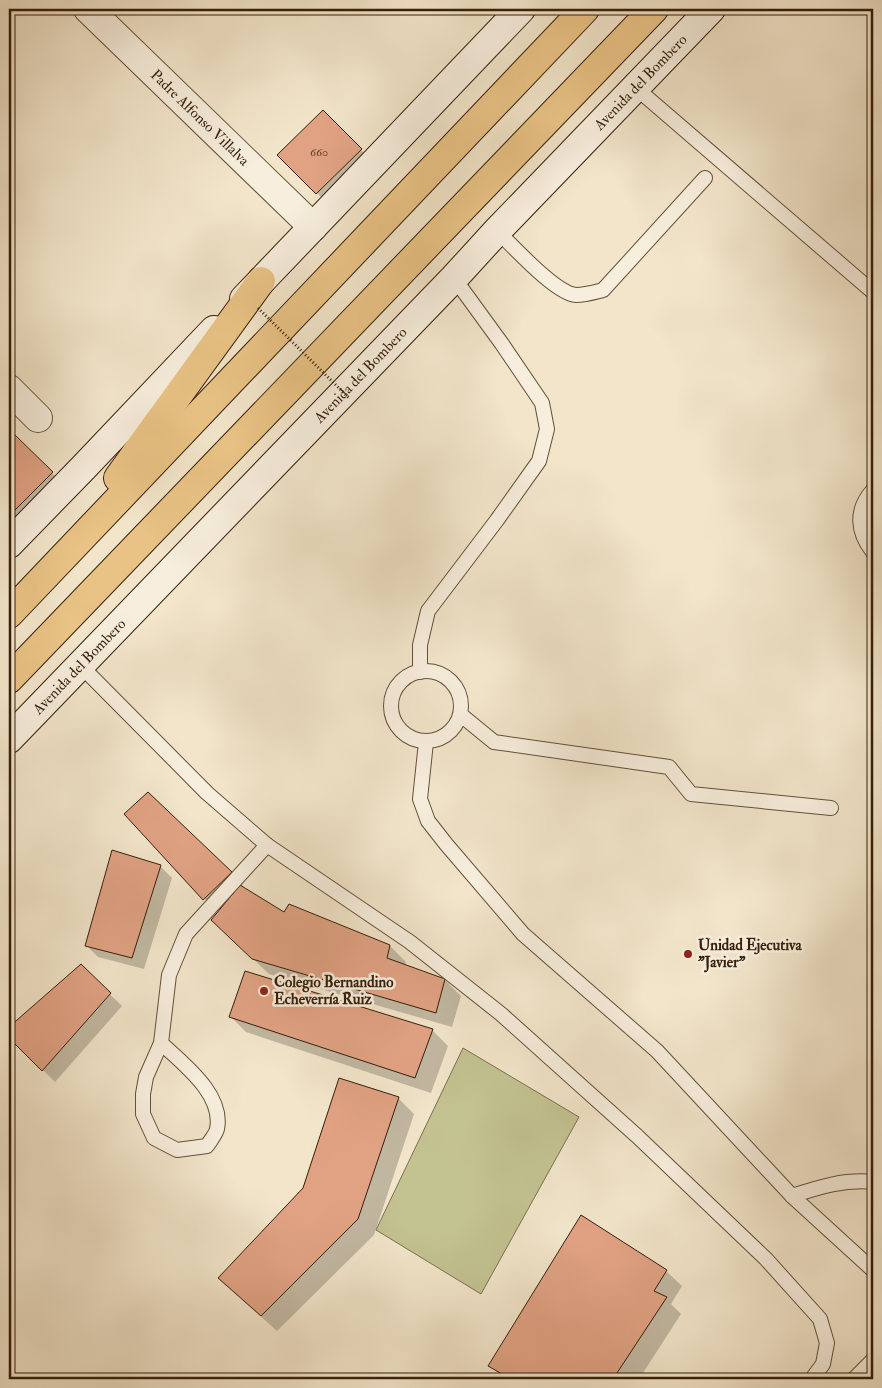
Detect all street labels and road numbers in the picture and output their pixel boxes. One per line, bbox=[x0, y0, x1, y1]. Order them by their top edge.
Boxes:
street label: Avenida del Bombero bbox=[589, 31, 691, 135]
street label: Padre Alfonso Villalva bbox=[146, 66, 254, 171]
street label: Avenida del Bombero bbox=[310, 323, 411, 428]
street label: Avenida del Bombero bbox=[28, 615, 130, 719]

